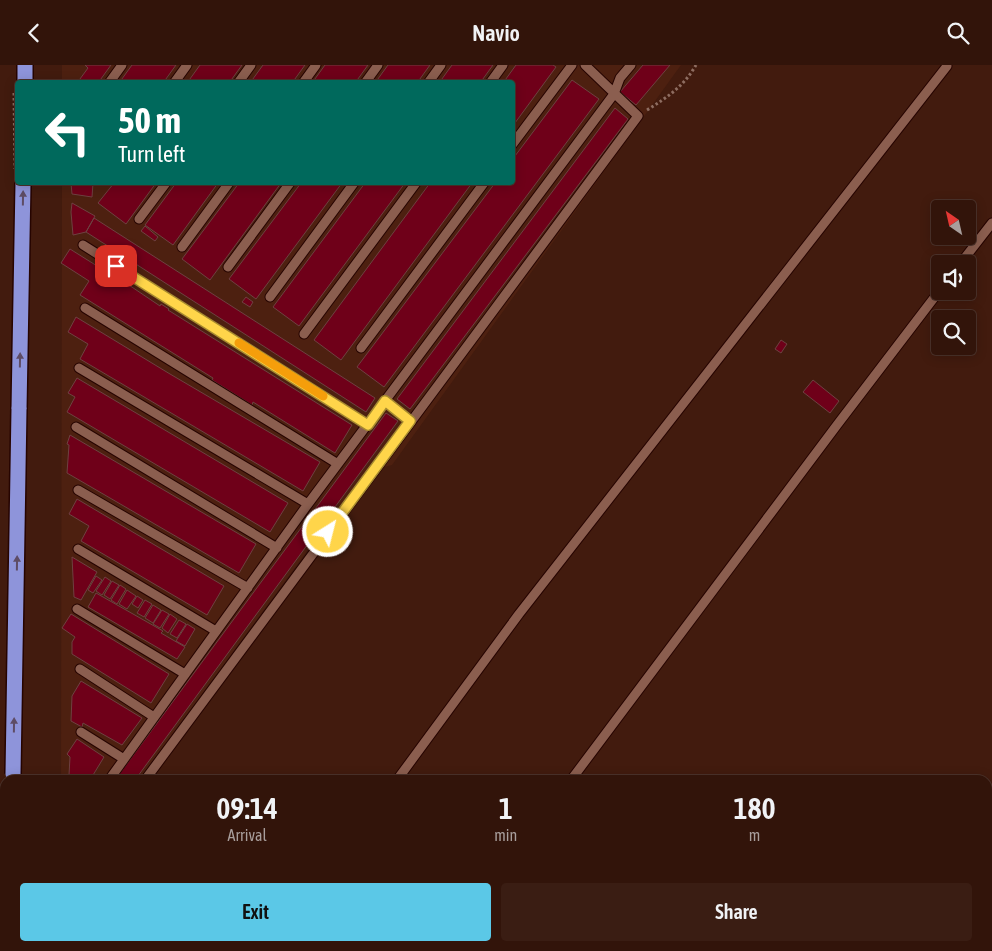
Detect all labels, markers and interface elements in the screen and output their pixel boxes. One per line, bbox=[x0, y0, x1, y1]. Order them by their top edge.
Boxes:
icon: back bbox=[20, 19, 48, 47]
icon: search bbox=[944, 19, 972, 47]
text: Navio bbox=[472, 20, 520, 46]
icon: left bbox=[35, 100, 100, 165]
text: 50 m bbox=[118, 100, 181, 140]
text: Turn left bbox=[118, 141, 185, 167]
one-way arrow bbox=[19, 190, 27, 206]
north arrow bbox=[931, 200, 976, 245]
map controls bbox=[931, 200, 976, 355]
pin bbox=[95, 245, 137, 287]
icon: arrive bbox=[102, 252, 130, 280]
button: sound bbox=[931, 255, 976, 300]
button: search bbox=[931, 310, 976, 355]
one-way arrow bbox=[16, 352, 24, 368]
position arrow bbox=[301, 505, 353, 557]
one-way arrow bbox=[13, 554, 21, 570]
one-way arrow bbox=[10, 717, 18, 733]
text: 09:14 bbox=[216, 791, 278, 825]
text: 1 bbox=[499, 791, 513, 825]
text: 180 bbox=[733, 791, 776, 825]
text: Arrival bbox=[228, 826, 267, 844]
text: min bbox=[494, 826, 517, 844]
text: m bbox=[749, 826, 760, 844]
button: Exit bbox=[20, 883, 491, 941]
button: Share bbox=[501, 883, 972, 941]

